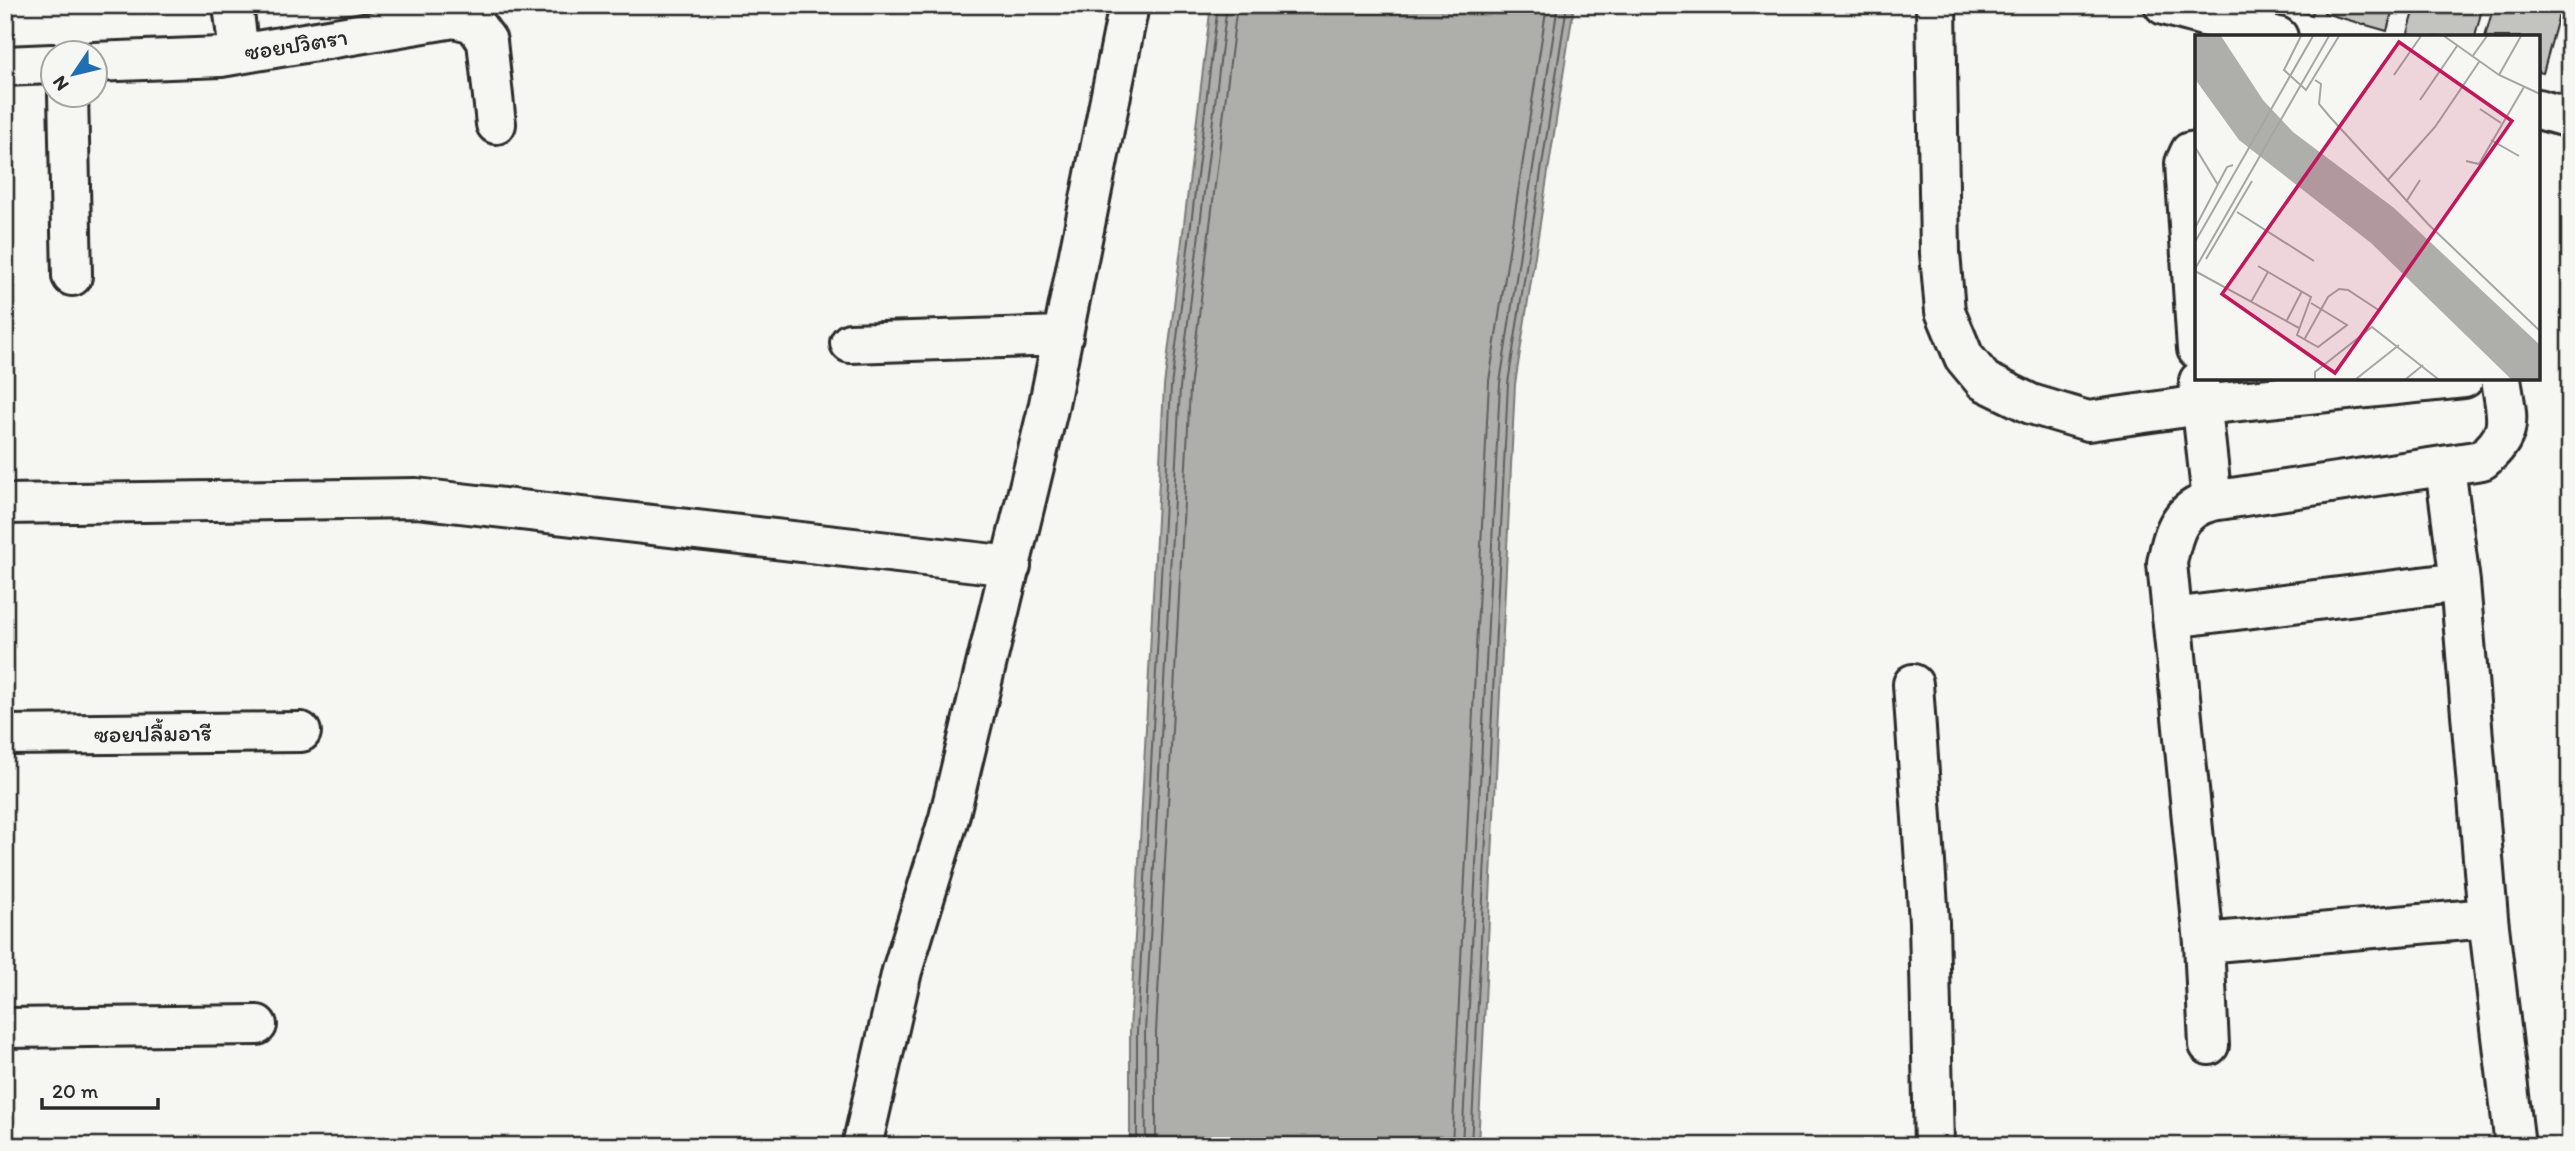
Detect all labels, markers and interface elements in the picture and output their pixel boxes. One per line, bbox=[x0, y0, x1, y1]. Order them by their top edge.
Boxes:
street label: ซอยปวิตรา bbox=[242, 22, 350, 66]
inset map bbox=[2195, 35, 2540, 380]
north arrow bbox=[38, 38, 108, 108]
text: N bbox=[47, 72, 74, 95]
street label: ซอยปลื้มอารี bbox=[94, 716, 212, 749]
scale bar bbox=[42, 1067, 158, 1111]
text: 20 m bbox=[52, 1078, 99, 1103]

